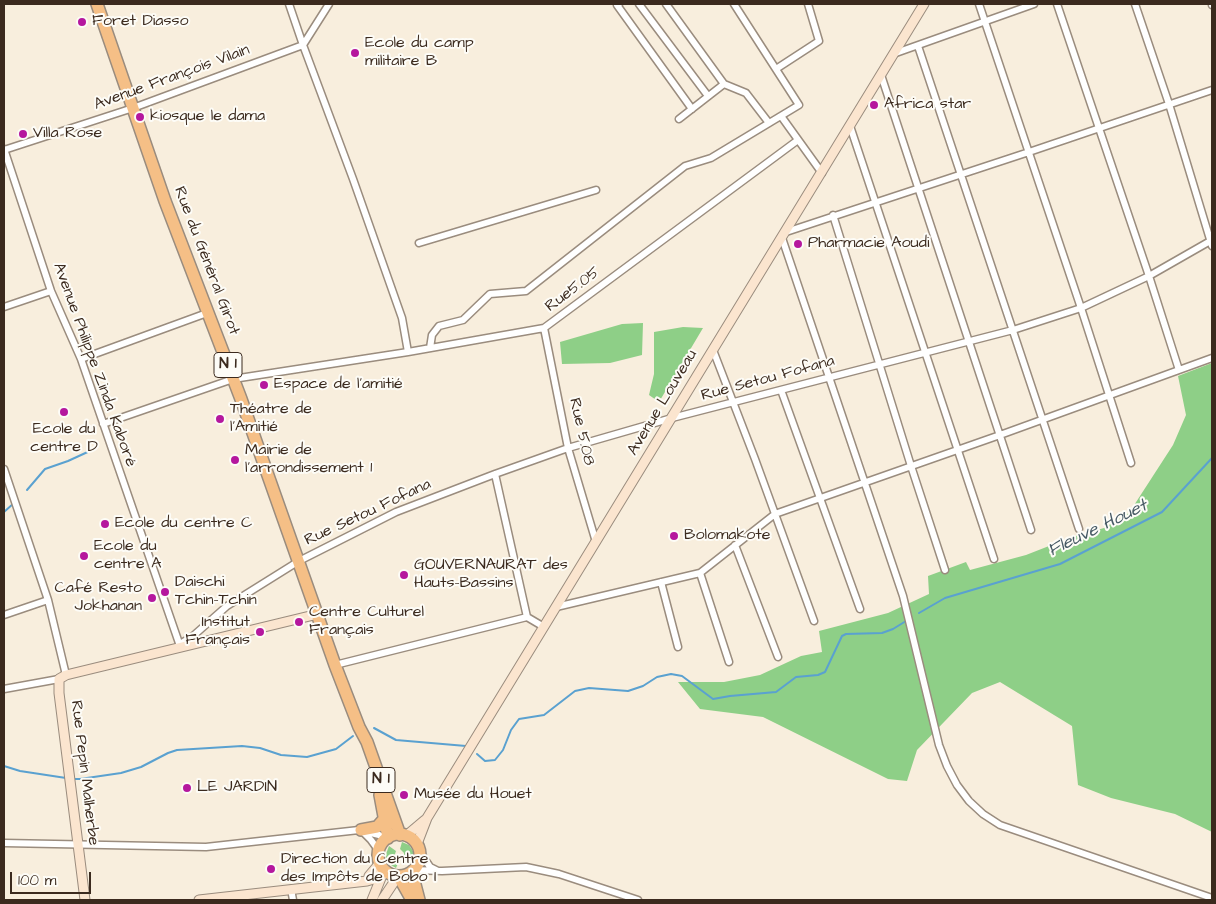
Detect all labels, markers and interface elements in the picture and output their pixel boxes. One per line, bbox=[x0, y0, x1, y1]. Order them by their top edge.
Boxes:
place label: Foret Diasso bbox=[92, 12, 188, 32]
marker: Foret Diasso bbox=[76, 16, 88, 28]
place label: Ecole du camp militaire B bbox=[365, 34, 474, 72]
street label: Avenue François Vilain bbox=[92, 41, 252, 115]
marker: Ecole du camp militaire B bbox=[349, 47, 361, 59]
place label: Africa star bbox=[884, 95, 971, 115]
marker: Africa star bbox=[868, 99, 880, 111]
place label: kiosque le dama bbox=[150, 107, 265, 127]
marker: kiosque le dama bbox=[134, 111, 146, 123]
place label: Villa Rose bbox=[33, 124, 102, 144]
marker: Villa Rose bbox=[17, 128, 29, 140]
street label: Rue du Général Girot bbox=[169, 184, 243, 338]
place label: Pharmacie Aoudi bbox=[808, 234, 929, 254]
marker: Pharmacie Aoudi bbox=[792, 238, 804, 250]
street label: Avenue Philippe Zinda Kaboré bbox=[48, 260, 140, 470]
street label: Rue5.05 bbox=[542, 263, 604, 317]
street label: Avenue Louveau bbox=[624, 347, 702, 459]
road number: N 1 bbox=[214, 352, 242, 378]
street label: Rue Setou Fofana bbox=[699, 352, 837, 406]
place label: Espace de l'amitié bbox=[274, 375, 403, 395]
marker: Espace de l'amitié bbox=[258, 379, 270, 391]
street label: Rue 5.08 bbox=[564, 396, 598, 468]
place label: Théatre de l'Amitié bbox=[230, 400, 312, 438]
marker: Ecole du centre D bbox=[58, 406, 70, 418]
marker: Théatre de l'Amitié bbox=[214, 413, 226, 425]
place label: Ecole du centre D bbox=[30, 420, 98, 458]
place label: Mairie de l'arrondissement 1 bbox=[245, 441, 372, 479]
marker: Mairie de l'arrondissement 1 bbox=[229, 454, 241, 466]
street label: Rue Setou Fofana bbox=[302, 475, 434, 551]
water label: Fleuve Houet bbox=[1045, 496, 1151, 562]
place label: Ecole du centre C bbox=[115, 514, 252, 534]
marker: Ecole du centre C bbox=[99, 518, 111, 530]
place label: Bolomakote bbox=[684, 526, 770, 546]
marker: Bolomakote bbox=[668, 530, 680, 542]
place label: Ecole du centre A bbox=[94, 537, 161, 575]
marker: Ecole du centre A bbox=[78, 550, 90, 562]
place label: GOUVERNAURAT des Hauts-Bassins bbox=[414, 556, 568, 594]
marker: GOUVERNAURAT des Hauts-Bassins bbox=[398, 569, 410, 581]
place label: Daischi Tchin-Tchin bbox=[175, 573, 257, 611]
place label: Café Resto Jokhanan bbox=[54, 579, 142, 617]
marker: Daischi Tchin-Tchin bbox=[159, 586, 171, 598]
marker: Café Resto Jokhanan bbox=[146, 592, 158, 604]
place label: Centre Culturel Français bbox=[309, 603, 424, 641]
place label: Institut Français bbox=[185, 613, 250, 651]
marker: Centre Culturel Français bbox=[293, 616, 305, 628]
marker: Institut Français bbox=[254, 626, 266, 638]
street label: Rue Pepin Malherbe bbox=[66, 699, 102, 847]
road number: N 1 bbox=[367, 768, 395, 792]
place label: LE JARDIN bbox=[197, 778, 277, 798]
marker: LE JARDIN bbox=[181, 782, 193, 794]
place label: Musée du Houet bbox=[414, 785, 532, 805]
marker: Musée du Houet bbox=[398, 789, 410, 801]
place label: Direction du Centre des Impôts de Bobo I bbox=[281, 850, 436, 888]
scale bar bbox=[12, 862, 94, 894]
marker: Direction du Centre des Impôts de Bobo I bbox=[265, 863, 277, 875]
text: 100 m bbox=[18, 870, 57, 891]

